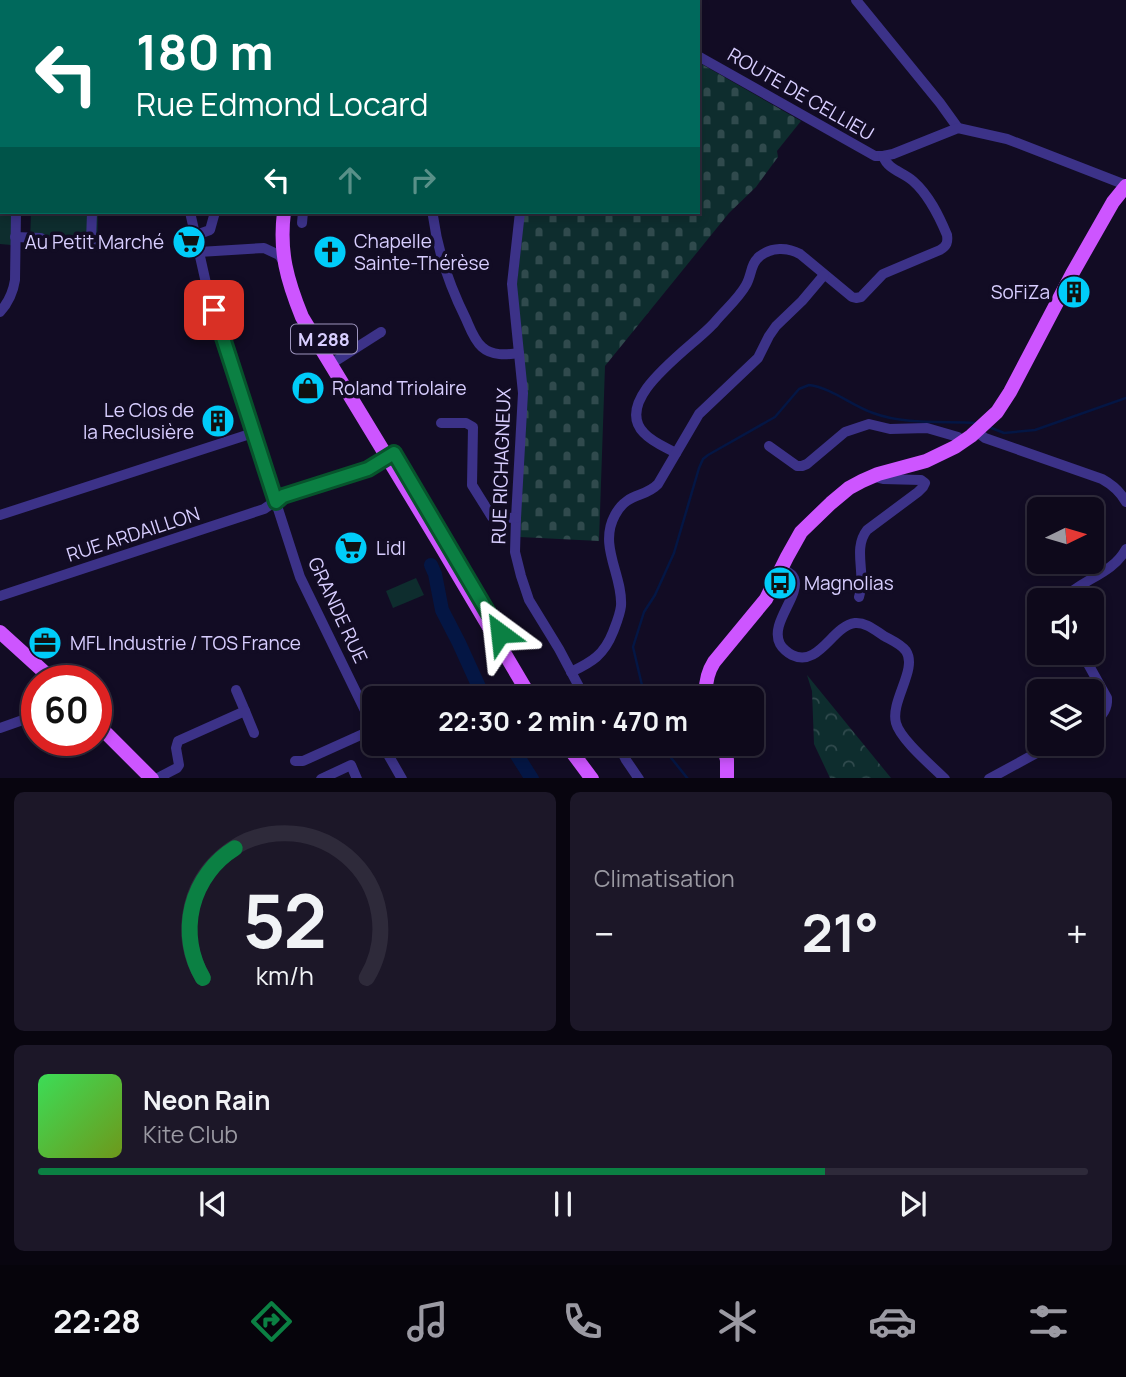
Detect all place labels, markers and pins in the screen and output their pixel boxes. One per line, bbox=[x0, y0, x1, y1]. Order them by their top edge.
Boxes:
supermarket icon: Au Petit Marché bbox=[170, 223, 208, 261]
place label: Chapelle Sainte-Thérèse bbox=[354, 228, 490, 276]
place label: Au Petit Marché bbox=[25, 229, 164, 255]
church icon: Chapelle Sainte-Thérèse bbox=[311, 233, 349, 271]
building icon: SoFiZa bbox=[1055, 273, 1093, 311]
place label: SoFiZa bbox=[991, 279, 1050, 305]
pin bbox=[184, 280, 244, 340]
shop icon: Roland Triolaire bbox=[289, 369, 327, 407]
place label: Roland Triolaire bbox=[332, 375, 467, 401]
place label: Le Clos de la Reclusière bbox=[83, 397, 194, 445]
building icon: Le Clos de la Reclusière bbox=[199, 402, 237, 440]
supermarket icon: Lidl bbox=[332, 529, 370, 567]
place label: Lidl bbox=[376, 535, 406, 561]
bus stop icon: Magnolias bbox=[761, 564, 799, 602]
place label: Magnolias bbox=[804, 570, 894, 596]
office icon: MFL Industrie / TOS France bbox=[26, 624, 64, 662]
place label: MFL Industrie / TOS France bbox=[70, 630, 301, 656]

